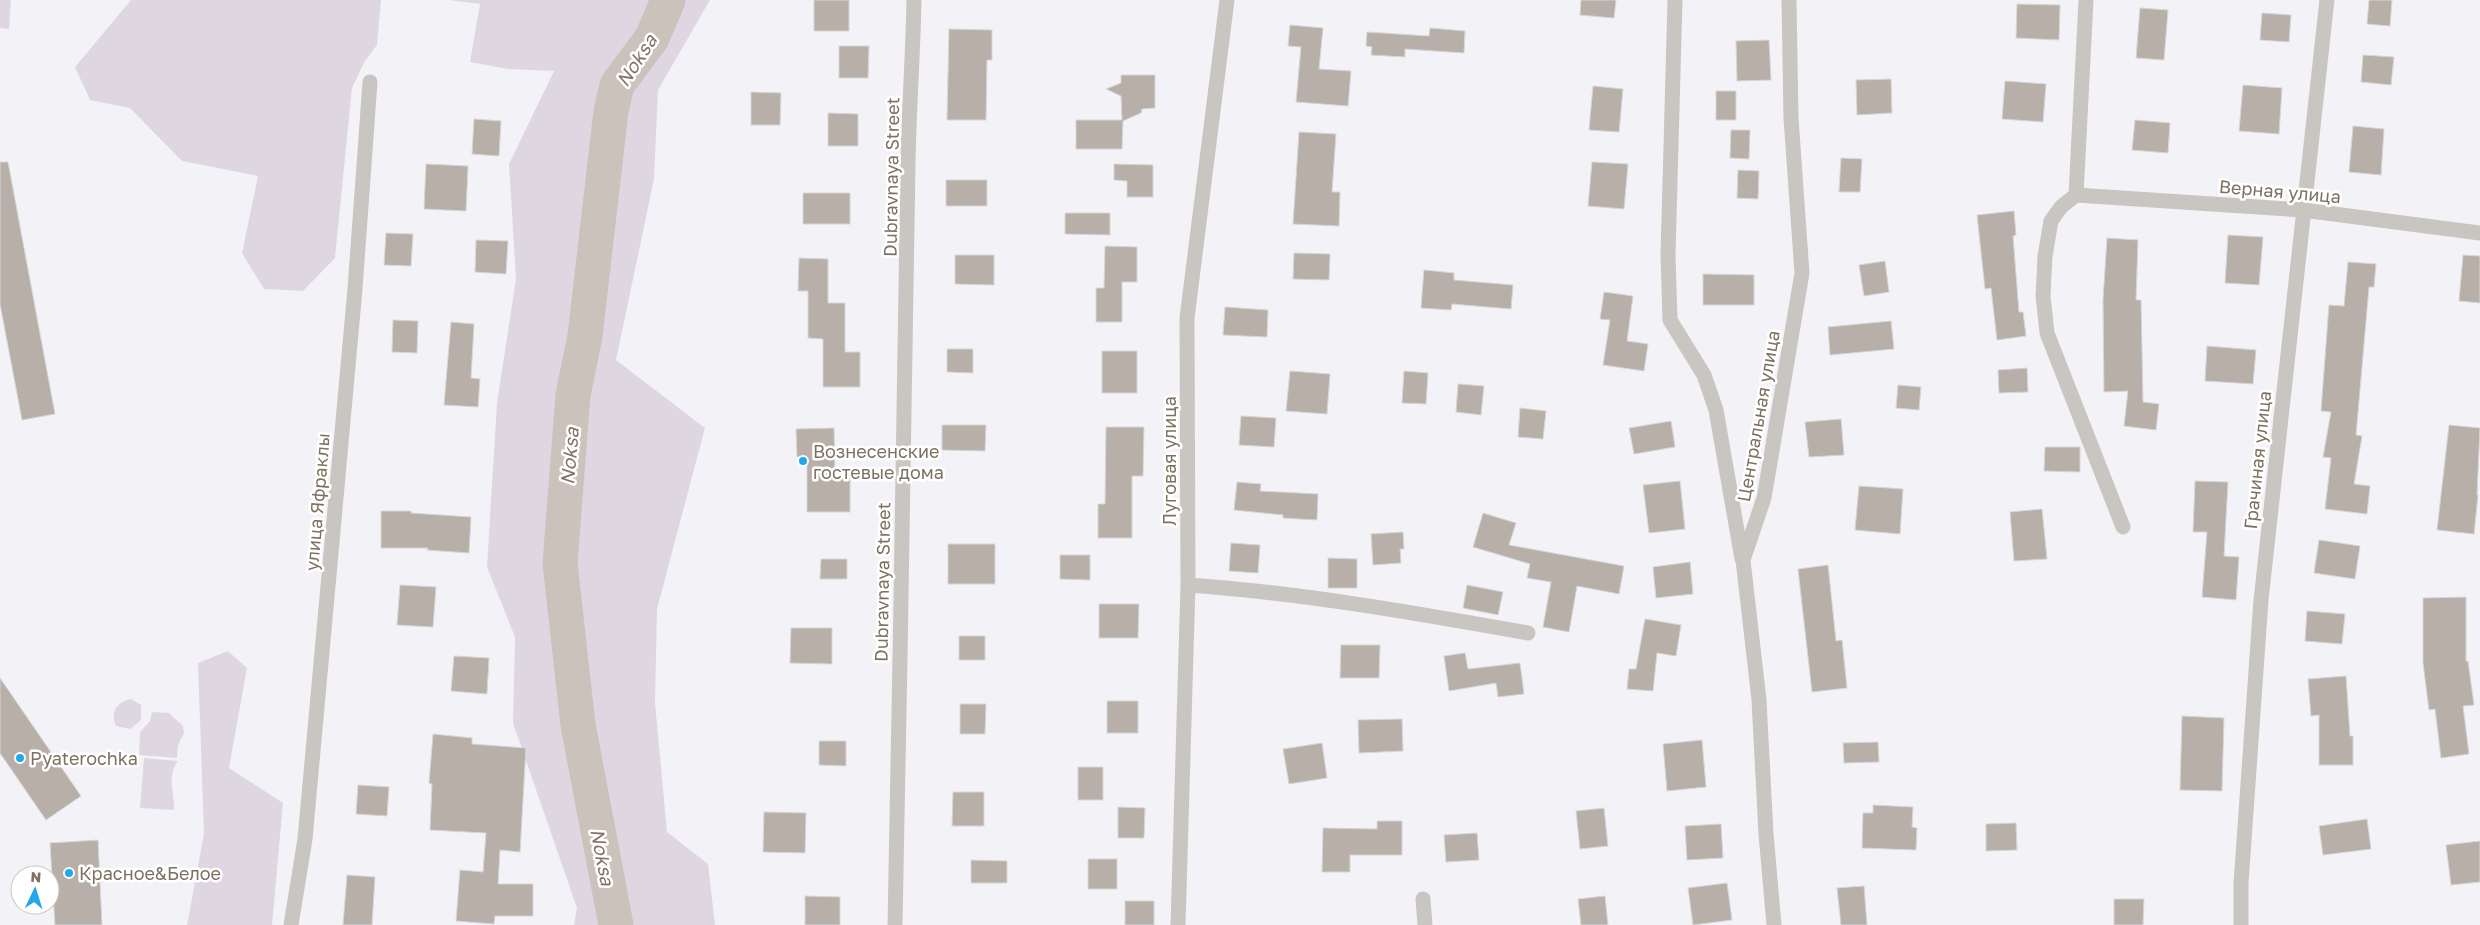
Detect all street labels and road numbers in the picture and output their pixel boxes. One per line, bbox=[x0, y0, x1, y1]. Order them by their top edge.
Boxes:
street label: Dubravnaya Street bbox=[879, 97, 903, 257]
street label: Верная улица bbox=[2218, 175, 2342, 207]
street label: Центральная улица bbox=[1732, 329, 1784, 503]
street label: Грачиная улица bbox=[2239, 390, 2275, 530]
street label: Луговая улица bbox=[1158, 396, 1180, 526]
street label: улица Яфраклы bbox=[300, 432, 334, 572]
street label: Dubravnaya Street bbox=[870, 502, 894, 662]

